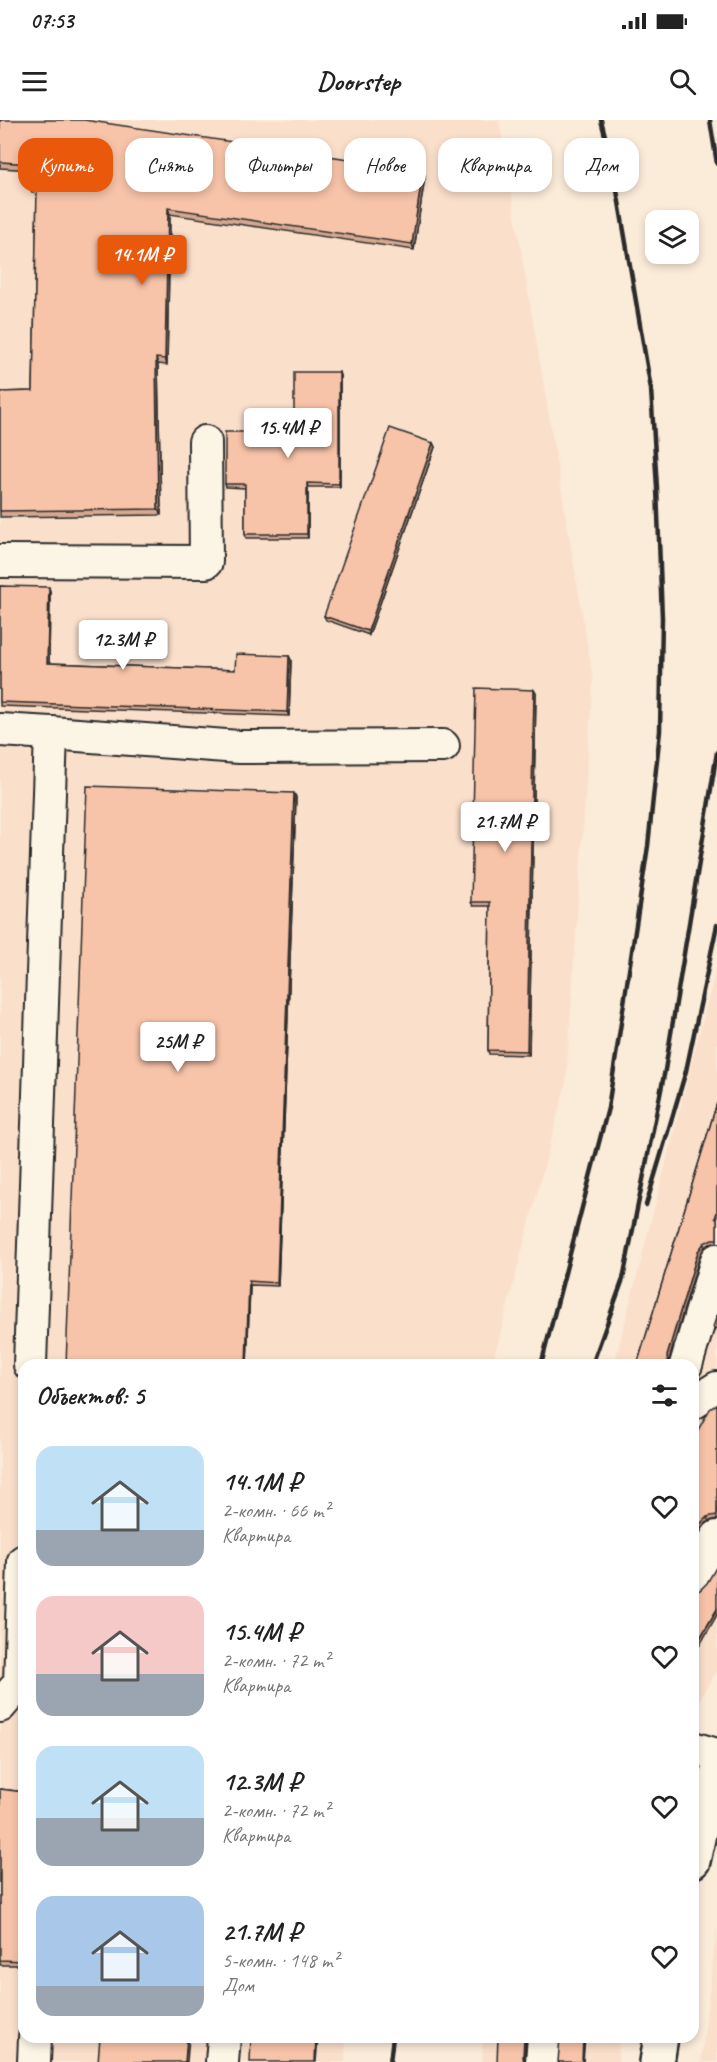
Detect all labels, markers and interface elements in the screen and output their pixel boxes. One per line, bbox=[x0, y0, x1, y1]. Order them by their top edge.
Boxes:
text: 07:53 bbox=[30, 7, 74, 35]
text: Doorstep bbox=[317, 64, 400, 98]
icon: menu bbox=[18, 65, 51, 98]
icon: search bbox=[666, 65, 699, 98]
chip: Купить bbox=[18, 138, 113, 192]
chip: Снять bbox=[125, 138, 213, 192]
chip: Фильтры bbox=[225, 138, 332, 192]
chip: Новое bbox=[344, 138, 426, 192]
chip: Квартира bbox=[438, 138, 552, 192]
chip: Дом bbox=[564, 138, 639, 192]
map controls bbox=[645, 210, 699, 264]
button: layers bbox=[645, 210, 699, 264]
pin: 14.1M ₽ bbox=[87, 235, 197, 286]
text: 14.1M ₽ bbox=[112, 242, 172, 267]
pin: 15.4M ₽ bbox=[233, 408, 343, 459]
text: 15.4M ₽ bbox=[258, 415, 318, 440]
pin: 12.3M ₽ bbox=[68, 620, 178, 671]
text: 12.3M ₽ bbox=[93, 627, 153, 652]
pin: 21.7M ₽ bbox=[450, 802, 560, 853]
text: 21.7M ₽ bbox=[475, 809, 535, 834]
pin: 25M ₽ bbox=[136, 1022, 220, 1073]
text: 25M ₽ bbox=[154, 1029, 202, 1054]
text: Объектов: 5 bbox=[36, 1379, 144, 1412]
icon: filters bbox=[648, 1379, 681, 1412]
text: 14.1M ₽ bbox=[222, 1465, 301, 1498]
icon: home bbox=[84, 1470, 156, 1542]
icon: heart bbox=[648, 1490, 681, 1523]
text: 2-комн. · 66 m² bbox=[222, 1498, 330, 1523]
text: Квартира bbox=[222, 1523, 290, 1548]
text: 15.4M ₽ bbox=[222, 1615, 301, 1648]
icon: home bbox=[84, 1620, 156, 1692]
icon: heart bbox=[648, 1640, 681, 1673]
text: 2-комн. · 72 m² bbox=[222, 1648, 330, 1673]
text: Квартира bbox=[222, 1673, 290, 1698]
text: 12.3M ₽ bbox=[222, 1765, 301, 1798]
icon: home bbox=[84, 1770, 156, 1842]
icon: heart bbox=[648, 1790, 681, 1823]
text: 2-комн. · 72 m² bbox=[222, 1798, 330, 1823]
text: Квартира bbox=[222, 1823, 290, 1848]
text: 21.7M ₽ bbox=[222, 1915, 301, 1948]
icon: home bbox=[84, 1920, 156, 1992]
icon: heart bbox=[648, 1940, 681, 1973]
text: 5-комн. · 148 m² bbox=[222, 1948, 339, 1973]
text: Дом bbox=[222, 1973, 254, 1998]

